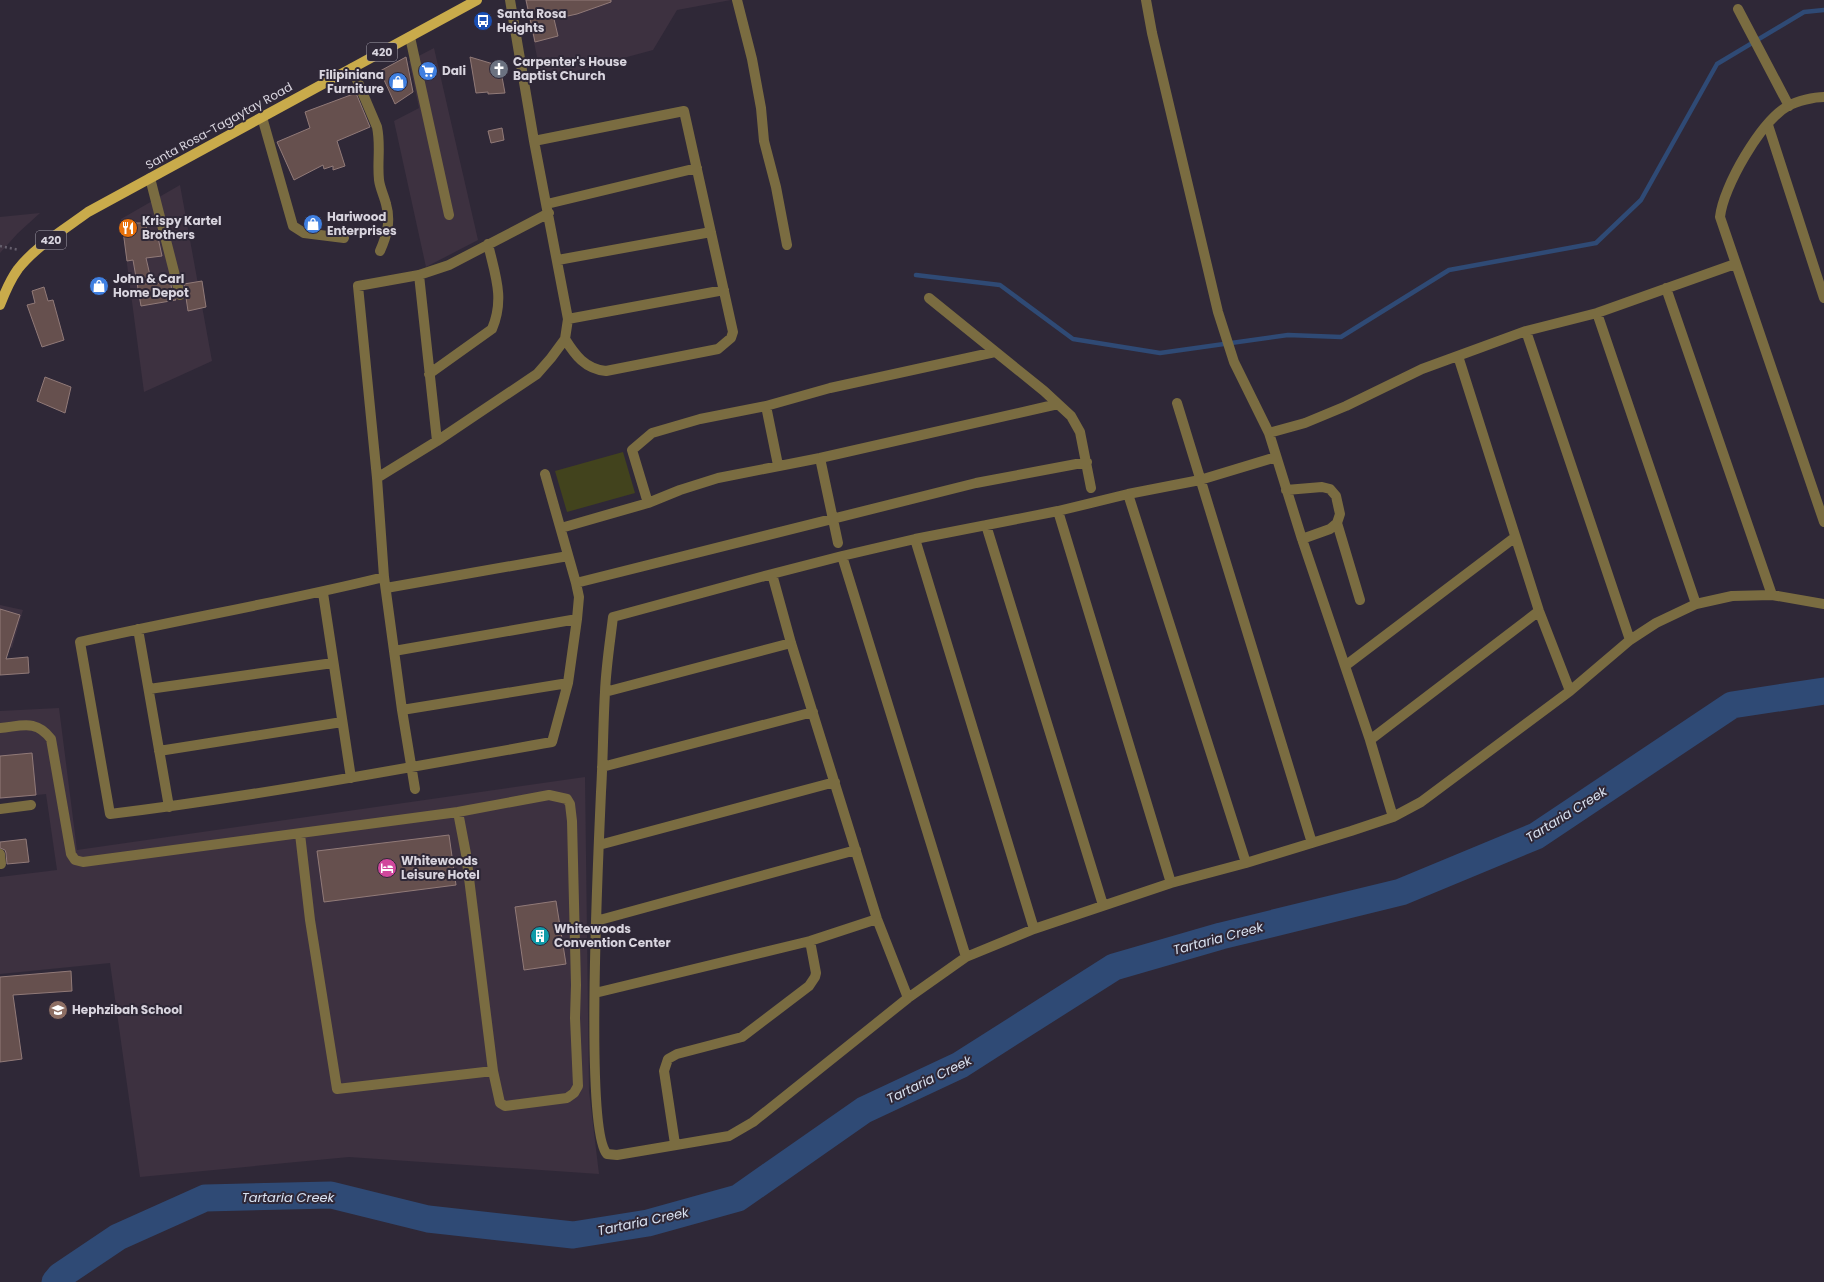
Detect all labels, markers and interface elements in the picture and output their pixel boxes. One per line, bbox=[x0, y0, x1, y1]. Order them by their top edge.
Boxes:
place label: Santa Rosa Heights bbox=[497, 5, 567, 36]
bus stop icon: Santa Rosa Heights bbox=[472, 10, 494, 32]
road number: 420 bbox=[367, 43, 397, 61]
place label: Carpenter's House Baptist Church bbox=[513, 53, 628, 84]
church icon: Carpenter's House Baptist Church bbox=[488, 58, 510, 80]
supermarket icon: Dali bbox=[417, 60, 439, 82]
place label: Dali bbox=[442, 62, 466, 79]
place label: Filipiniana Furniture bbox=[319, 66, 385, 97]
shop icon: Filipiniana Furniture bbox=[387, 71, 409, 93]
street label: Santa Rosa-Tagaytay Road bbox=[142, 78, 295, 173]
place label: Hariwood Enterprises bbox=[327, 208, 397, 239]
place label: Krispy Kartel Brothers bbox=[142, 212, 221, 243]
shop icon: Hariwood Enterprises bbox=[302, 213, 324, 235]
restaurant icon: Krispy Kartel Brothers bbox=[117, 217, 139, 239]
road number: 420 bbox=[36, 231, 66, 249]
place label: John & Carl Home Depot bbox=[113, 270, 189, 301]
shop icon: John & Carl Home Depot bbox=[88, 275, 110, 297]
water label: Tartaria Creek bbox=[1522, 781, 1612, 847]
place label: Whitewoods Leisure Hotel bbox=[401, 852, 480, 883]
hotel icon: Whitewoods Leisure Hotel bbox=[376, 857, 398, 879]
water label: Tartaria Creek bbox=[1171, 917, 1267, 960]
place label: Whitewoods Convention Center bbox=[554, 920, 671, 951]
building icon: Whitewoods Convention Center bbox=[529, 925, 551, 947]
school or university icon: Hephzibah School bbox=[47, 999, 69, 1021]
place label: Hephzibah School bbox=[72, 1001, 182, 1018]
water label: Tartaria Creek bbox=[883, 1050, 976, 1108]
water label: Tartaria Creek bbox=[242, 1188, 336, 1207]
water label: Tartaria Creek bbox=[596, 1202, 692, 1240]

